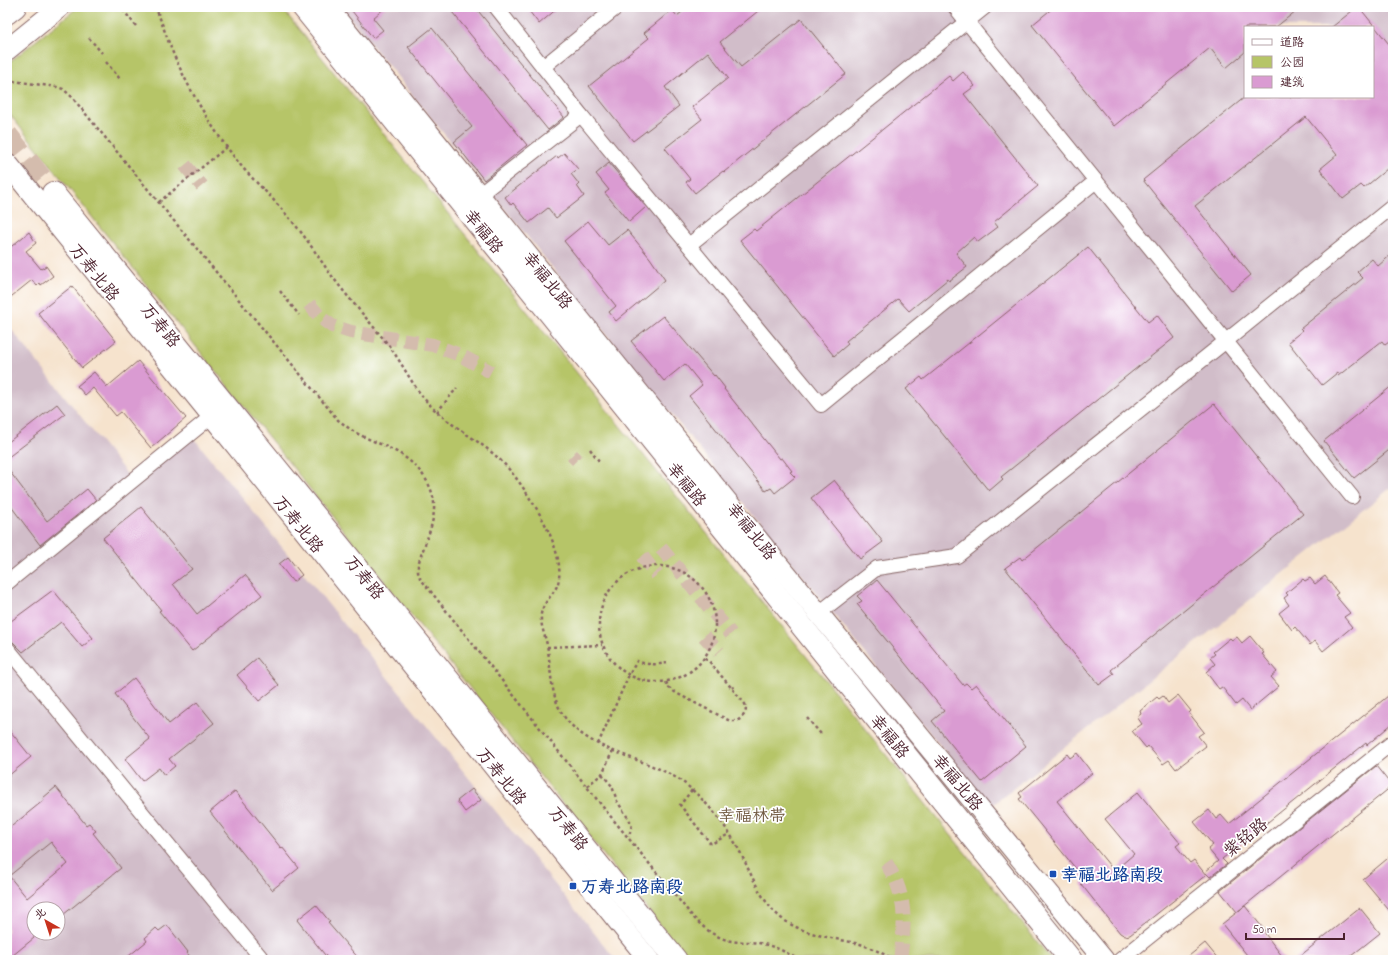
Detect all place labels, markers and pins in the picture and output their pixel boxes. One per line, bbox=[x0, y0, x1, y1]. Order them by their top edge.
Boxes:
place label: 幸福北路南段 bbox=[1061, 863, 1163, 888]
marker: 幸福北路南段 bbox=[1048, 869, 1058, 879]
place label: 万寿北路南段 bbox=[581, 875, 683, 900]
marker: 万寿北路南段 bbox=[568, 881, 578, 891]

